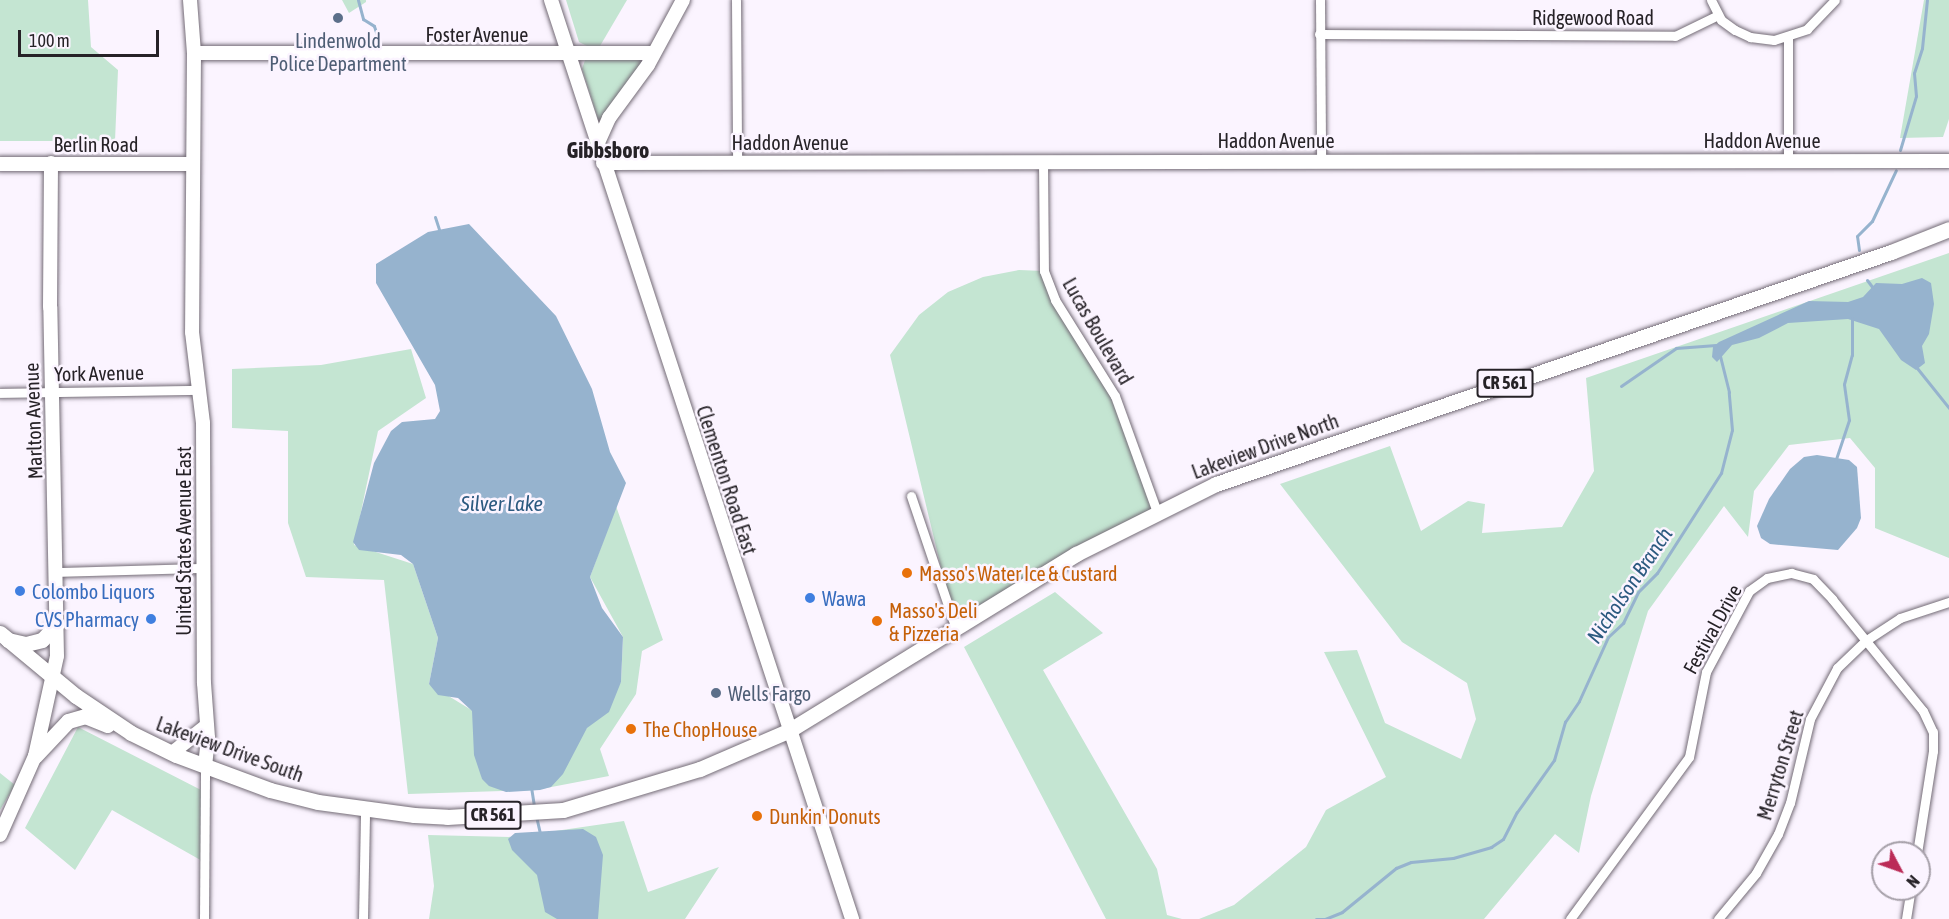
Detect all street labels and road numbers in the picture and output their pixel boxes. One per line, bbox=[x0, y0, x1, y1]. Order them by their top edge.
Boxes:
street label: Ridgewood Road bbox=[1532, 5, 1654, 29]
street label: Foster Avenue bbox=[426, 22, 528, 46]
street label: Haddon Avenue bbox=[1217, 128, 1335, 152]
street label: Haddon Avenue bbox=[1703, 128, 1821, 152]
street label: Haddon Avenue bbox=[731, 130, 849, 154]
street label: Berlin Road bbox=[54, 132, 138, 156]
street label: Lucas Boulevard bbox=[1058, 273, 1138, 389]
street label: York Avenue bbox=[54, 360, 144, 386]
street label: Marlton Avenue bbox=[19, 362, 47, 480]
road number: CR 561 bbox=[1476, 368, 1534, 398]
street label: Clementon Road East bbox=[692, 402, 762, 558]
street label: Lakeview Drive North bbox=[1188, 408, 1342, 484]
street label: United States Avenue East bbox=[171, 446, 195, 636]
street label: Festival Drive bbox=[1678, 580, 1746, 678]
street label: Merryton Street bbox=[1752, 707, 1808, 823]
street label: Lakeview Drive South bbox=[153, 711, 307, 787]
road number: CR 561 bbox=[464, 800, 522, 830]

